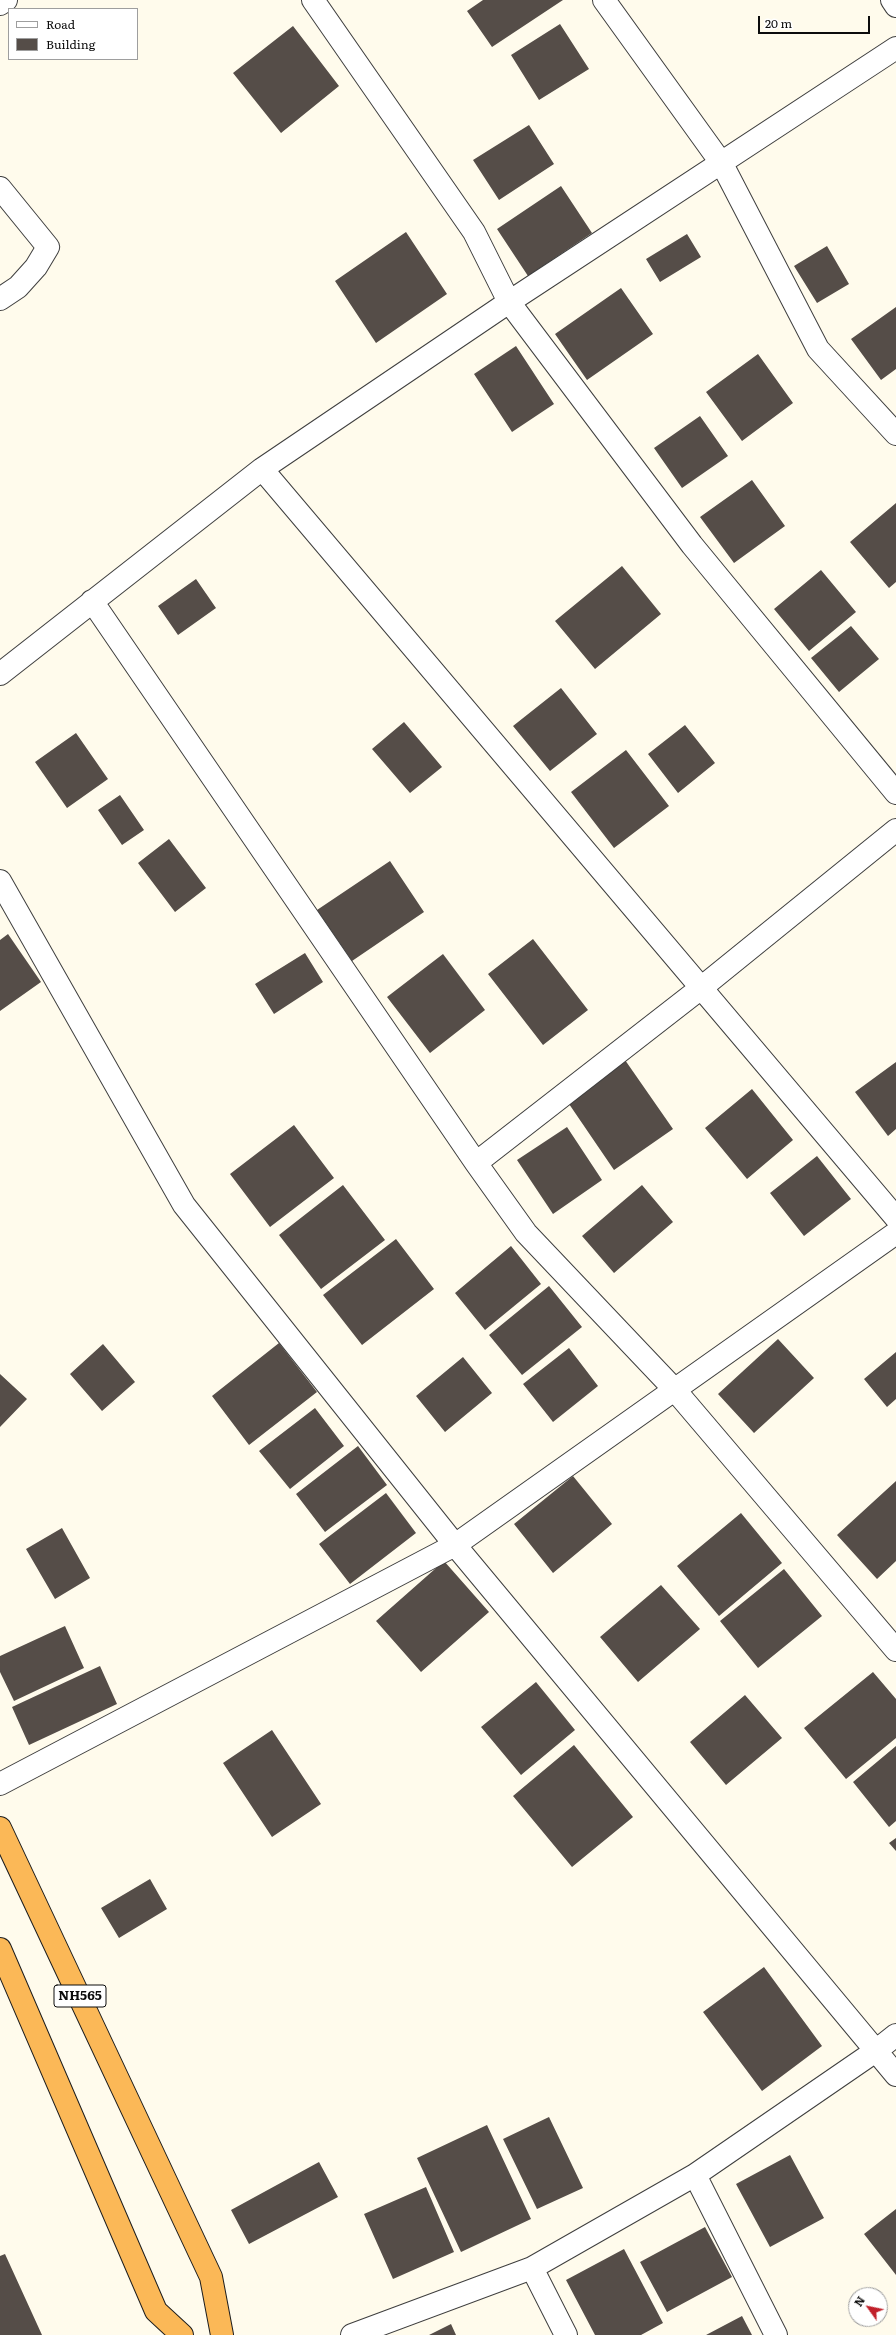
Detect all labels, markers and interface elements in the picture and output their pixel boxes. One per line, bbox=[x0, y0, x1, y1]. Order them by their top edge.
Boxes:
legend bbox=[8, 8, 138, 60]
scale bar bbox=[760, 8, 872, 34]
text: 20 m bbox=[765, 14, 792, 32]
text: Road bbox=[46, 15, 75, 33]
text: Building bbox=[46, 35, 95, 53]
road number: NH565 bbox=[54, 1985, 106, 2007]
north arrow bbox=[848, 2287, 888, 2327]
text: N bbox=[850, 2293, 868, 2309]

